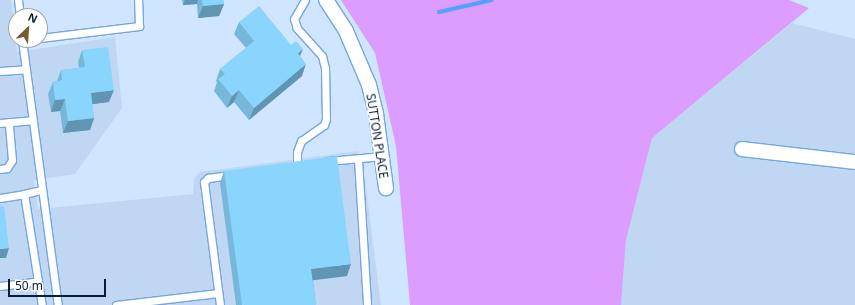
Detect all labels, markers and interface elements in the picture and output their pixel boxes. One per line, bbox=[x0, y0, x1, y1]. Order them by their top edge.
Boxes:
north arrow bbox=[8, 8, 48, 48]
text: N bbox=[26, 9, 40, 26]
street label: SUTTON PLACE bbox=[363, 93, 391, 179]
scale bar bbox=[10, 271, 108, 297]
text: 50 m bbox=[15, 277, 43, 294]

